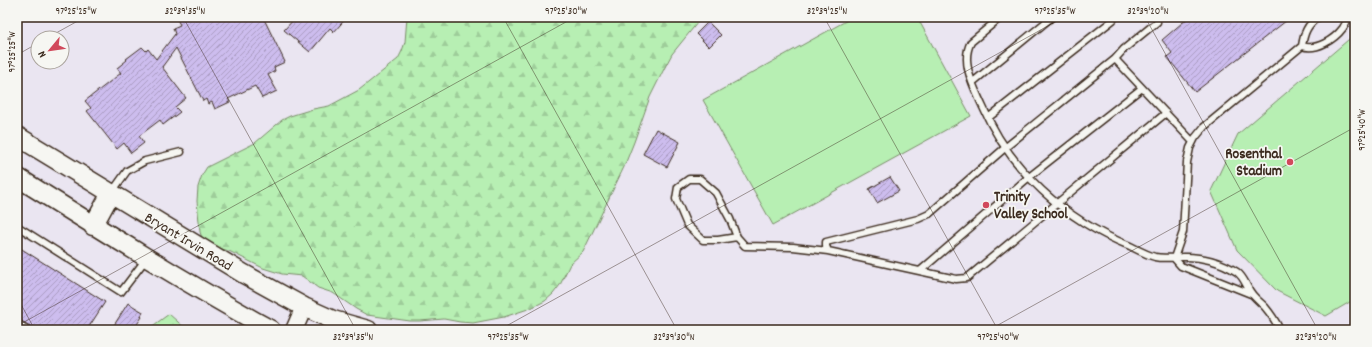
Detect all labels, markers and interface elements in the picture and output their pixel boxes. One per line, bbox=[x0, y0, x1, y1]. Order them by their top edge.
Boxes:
text: 97°25'25"W bbox=[56, 5, 97, 19]
text: 32°39'35"N bbox=[165, 5, 205, 19]
text: 97°25'30"W bbox=[545, 5, 587, 19]
text: 32°39'25"N bbox=[807, 5, 847, 19]
text: 97°25'35"W bbox=[1035, 5, 1076, 19]
text: 32°39'20"N bbox=[1127, 5, 1169, 19]
north arrow bbox=[30, 30, 70, 70]
text: 97°25'25"W bbox=[6, 31, 20, 72]
text: N bbox=[34, 47, 51, 60]
text: 97°25'40"W bbox=[1356, 109, 1370, 151]
place label: Rosenthal Stadium bbox=[1225, 144, 1282, 183]
marker: Rosenthal Stadium bbox=[1285, 157, 1295, 167]
place label: Trinity Valley School bbox=[994, 187, 1068, 226]
marker: Trinity Valley School bbox=[981, 200, 991, 210]
street label: Bryant Irvin Road bbox=[140, 208, 236, 278]
text: 32°39'35"N bbox=[333, 331, 373, 345]
text: 97°25'35"W bbox=[488, 331, 529, 345]
text: 32°39'30"N bbox=[653, 331, 695, 345]
text: 97°25'40"W bbox=[977, 331, 1019, 345]
text: 32°39'20"N bbox=[1295, 331, 1337, 345]

